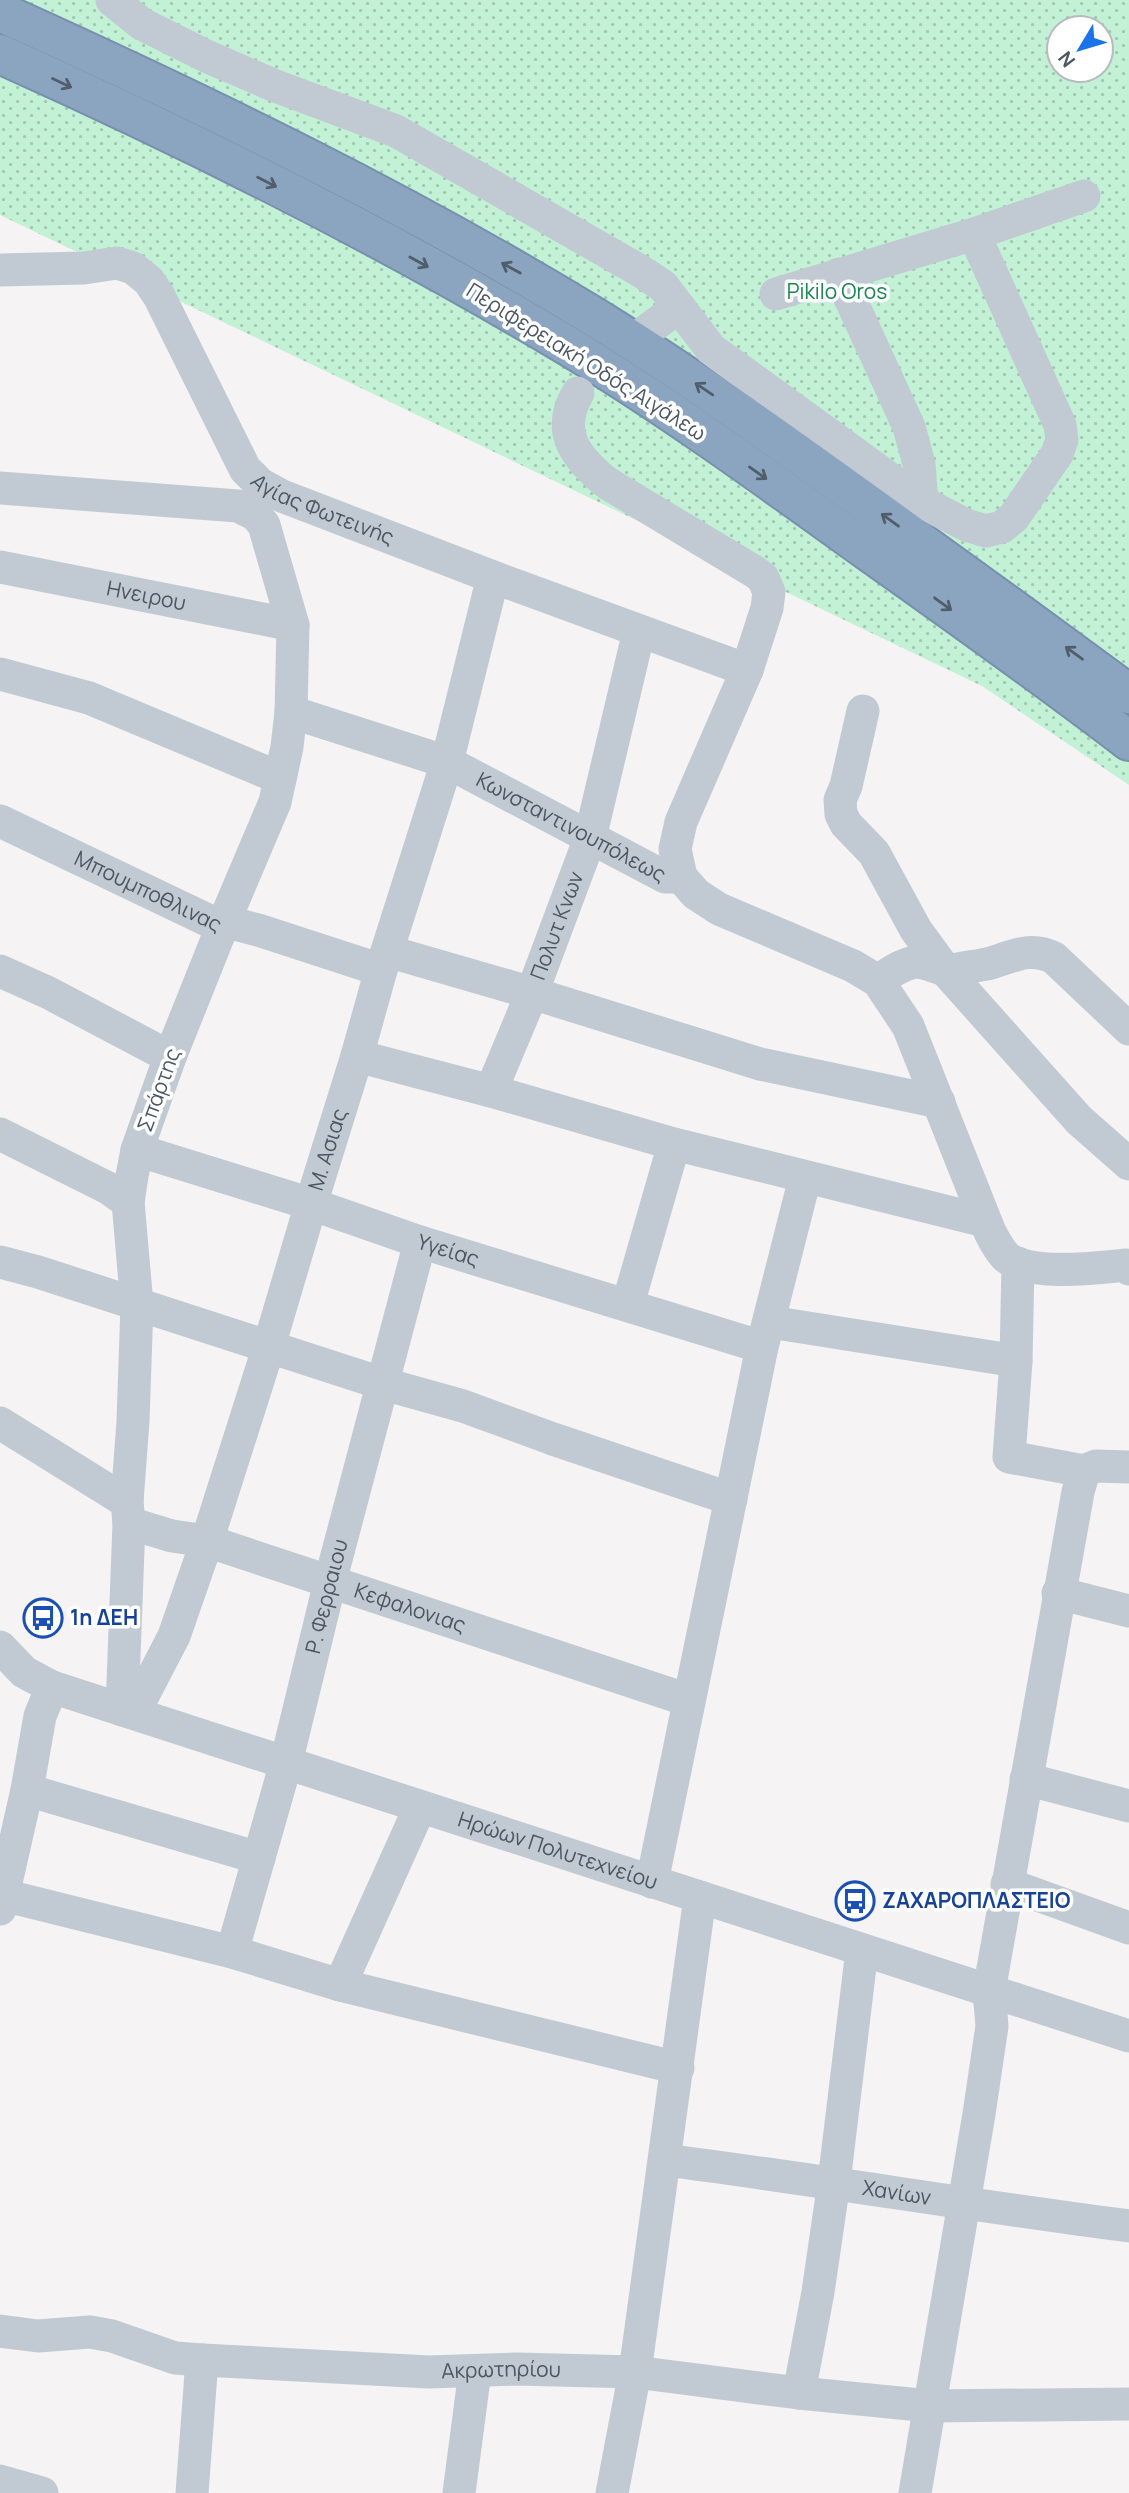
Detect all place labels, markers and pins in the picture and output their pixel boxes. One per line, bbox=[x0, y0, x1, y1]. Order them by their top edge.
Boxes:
bus stop icon: 1η ΔΕΗ bbox=[22, 1597, 64, 1639]
place label: 1η ΔΕΗ bbox=[70, 1603, 138, 1631]
bus stop icon: ΖΑΧΑΡΟΠΛΑΣΤΕΙΟ bbox=[834, 1880, 876, 1922]
place label: ΖΑΧΑΡΟΠΛΑΣΤΕΙΟ bbox=[882, 1886, 1071, 1914]

